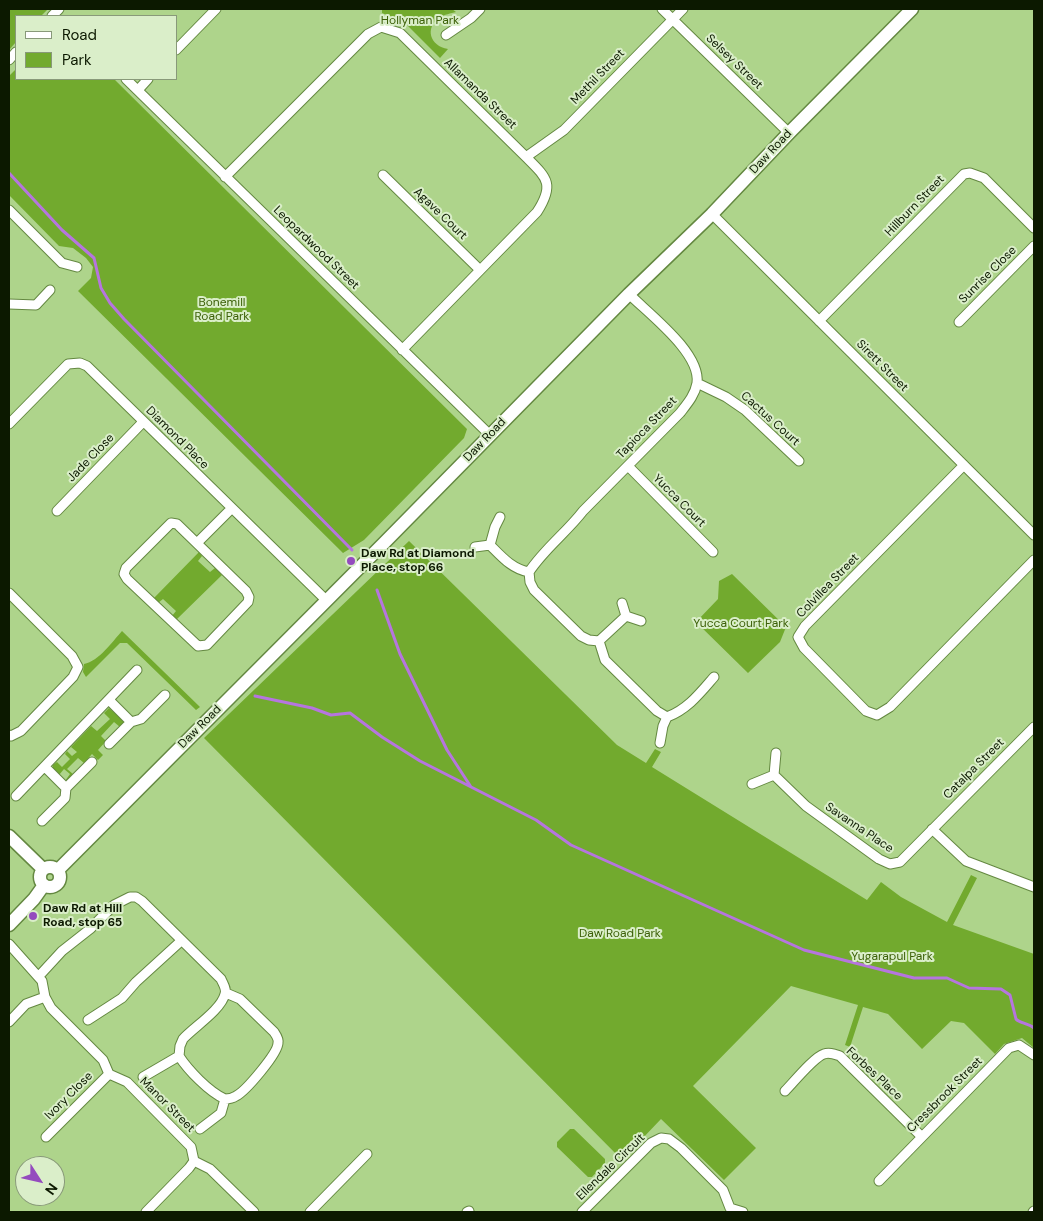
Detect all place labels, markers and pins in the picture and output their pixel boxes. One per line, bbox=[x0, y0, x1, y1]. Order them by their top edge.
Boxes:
place label: Daw Rd at Diamond Place, stop 66 bbox=[361, 547, 475, 575]
marker: Daw Rd at Diamond Place, stop 66 bbox=[345, 555, 357, 567]
place label: Daw Rd at Hill Road, stop 65 bbox=[43, 902, 122, 930]
marker: Daw Rd at Hill Road, stop 65 bbox=[27, 910, 39, 922]

